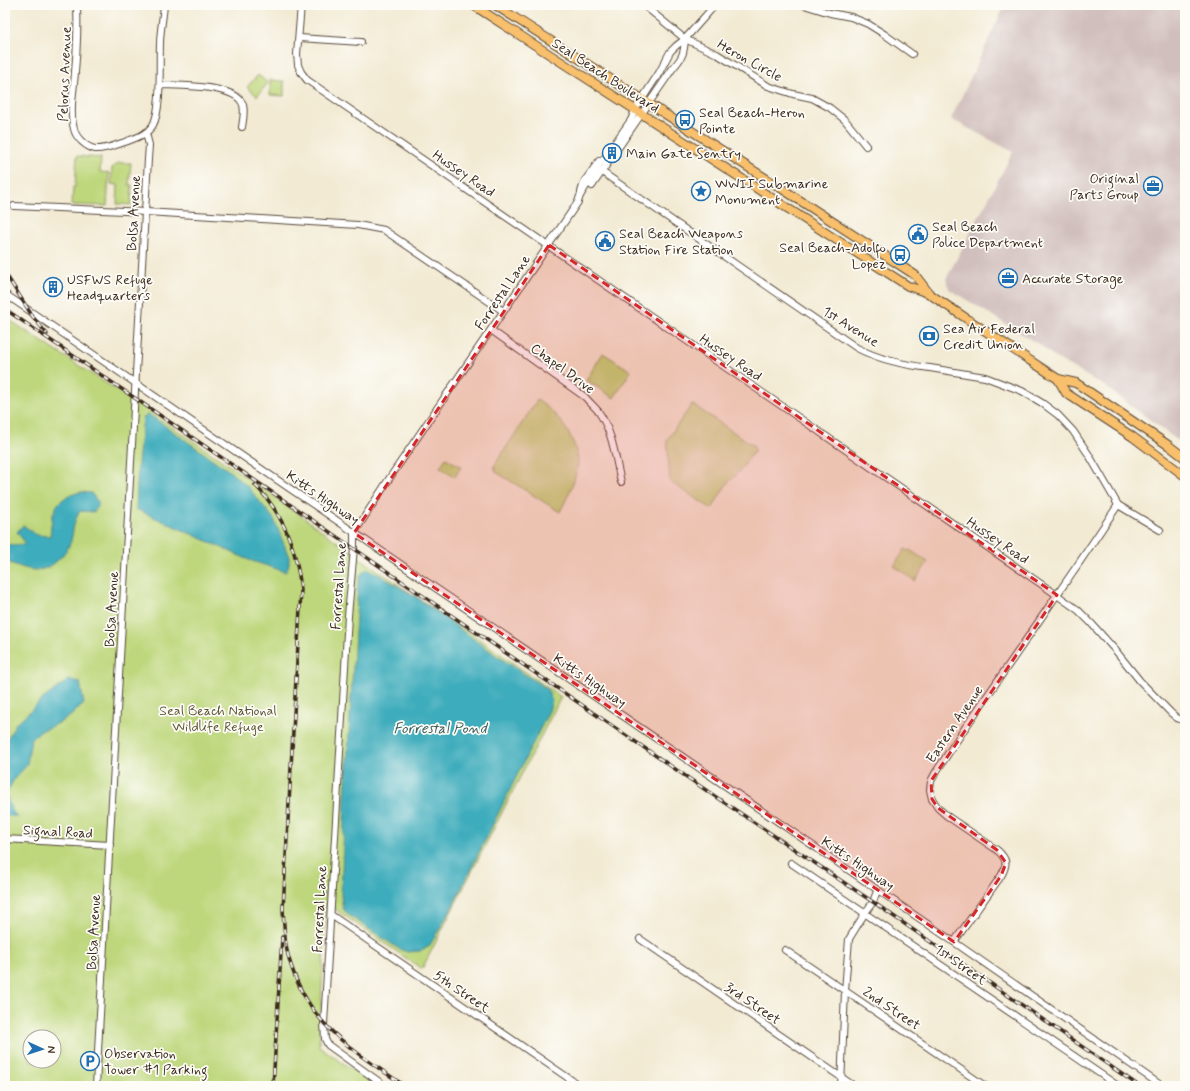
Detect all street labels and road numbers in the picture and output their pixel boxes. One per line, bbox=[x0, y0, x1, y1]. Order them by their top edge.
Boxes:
street label: Pelorus Avenue bbox=[54, 26, 76, 122]
street label: Seal Beach Boulevard bbox=[548, 34, 663, 117]
street label: Heron Circle bbox=[714, 36, 785, 86]
street label: Hussey Road bbox=[429, 146, 498, 201]
street label: Bolsa Avenue bbox=[123, 174, 145, 251]
street label: Forrestal Lane bbox=[471, 251, 535, 334]
street label: 1st Avenue bbox=[819, 302, 882, 351]
street label: Hussey Road bbox=[696, 330, 765, 385]
street label: Chapel Drive bbox=[527, 339, 598, 398]
street label: Kitts Highway bbox=[282, 467, 363, 530]
street label: Hussey Road bbox=[963, 513, 1032, 568]
street label: Forrestal Lane bbox=[327, 541, 351, 630]
street label: Bolsa Avenue bbox=[101, 570, 123, 647]
street label: Kitts Highway bbox=[549, 650, 630, 713]
street label: Eastern Avenue bbox=[922, 682, 987, 767]
street label: Signal Road bbox=[22, 821, 93, 845]
street label: Kitts Highway bbox=[817, 833, 898, 896]
street label: Forrestal Lane bbox=[309, 864, 331, 953]
street label: Bolsa Avenue bbox=[83, 893, 105, 970]
street label: 1st Street bbox=[931, 940, 991, 990]
street label: 5th Street bbox=[430, 966, 494, 1018]
street label: 3rd Street bbox=[721, 979, 784, 1029]
street label: 2nd Street bbox=[859, 983, 924, 1035]

